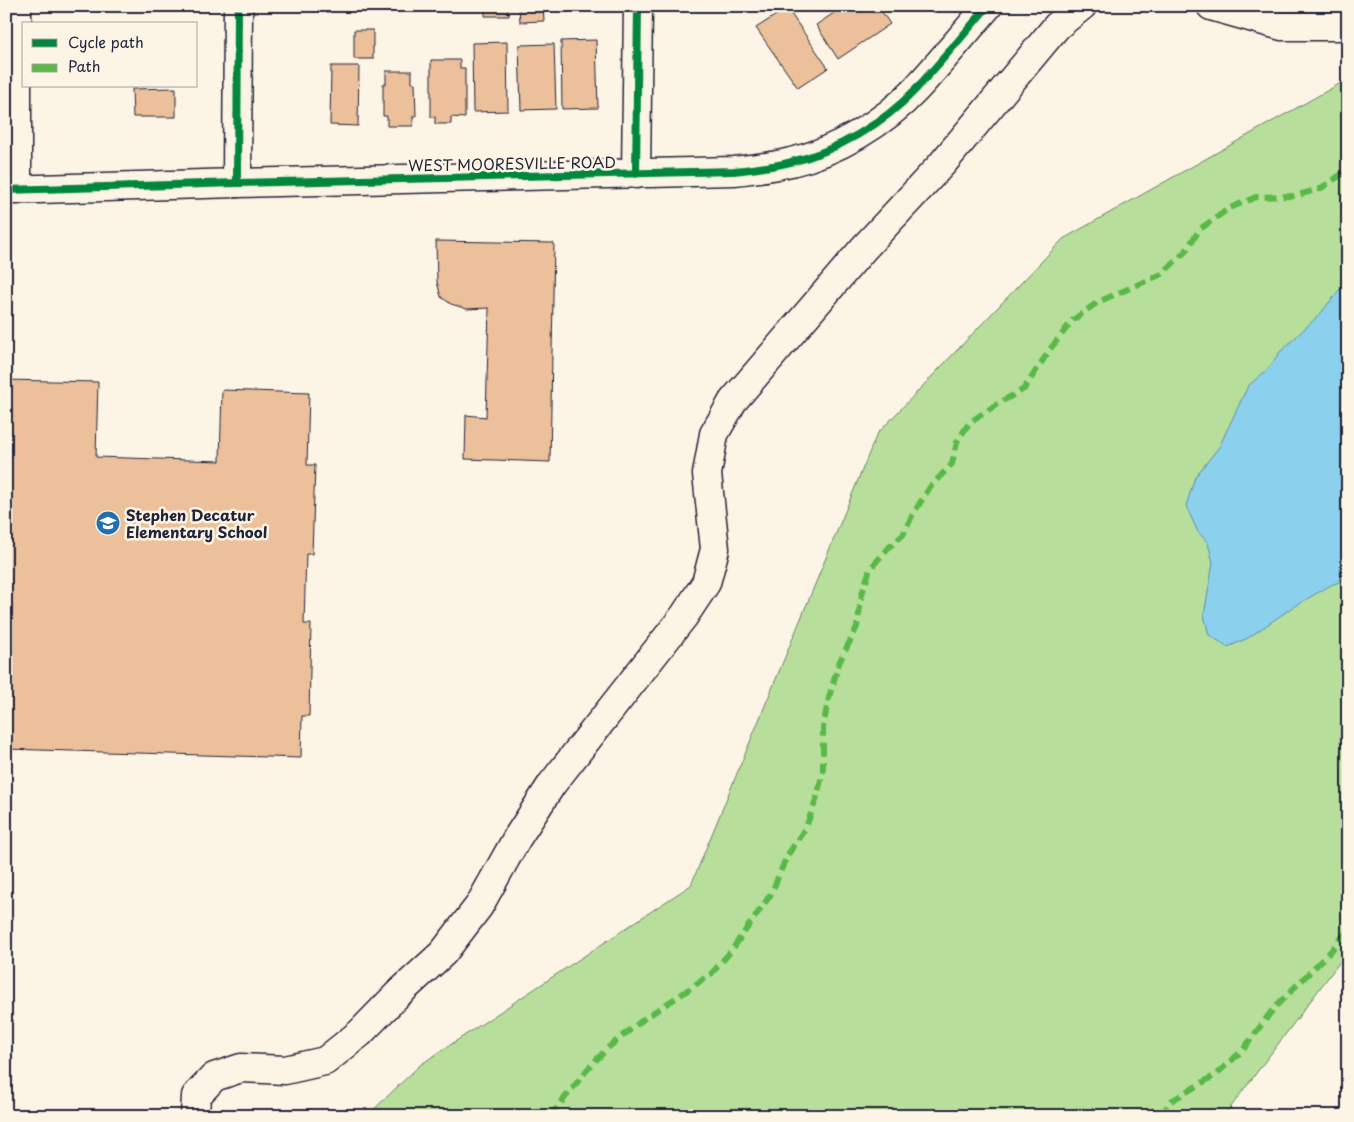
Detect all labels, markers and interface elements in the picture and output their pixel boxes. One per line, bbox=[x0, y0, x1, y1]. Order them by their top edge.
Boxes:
legend bbox=[22, 22, 198, 88]
text: Cycle path bbox=[68, 30, 144, 53]
text: Path bbox=[68, 54, 100, 77]
street label: WEST MOORESVILLE ROAD bbox=[408, 150, 616, 176]
place label: Stephen Decatur Elementary School bbox=[126, 503, 267, 543]
school or university icon: Stephen Decatur Elementary School bbox=[95, 510, 121, 536]

